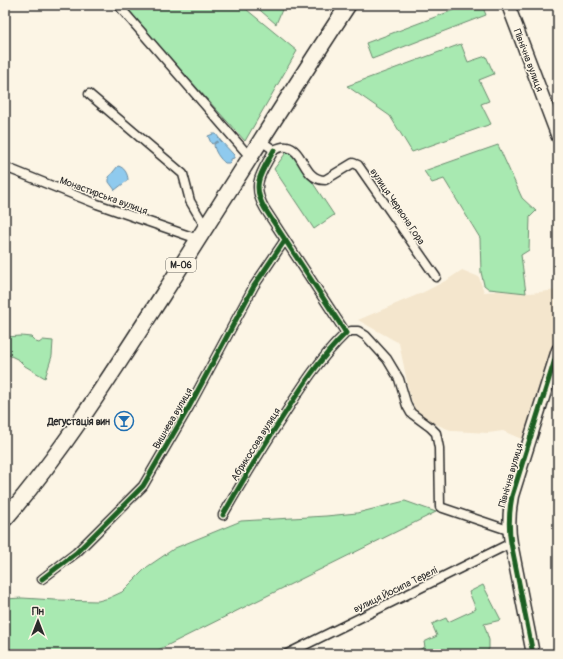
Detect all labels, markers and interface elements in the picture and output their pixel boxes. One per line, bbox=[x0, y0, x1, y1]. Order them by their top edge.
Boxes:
street label: Північна вулиця bbox=[511, 27, 546, 94]
street label: вулиця Червона Гора bbox=[367, 166, 427, 247]
street label: Монастирська вулиця bbox=[58, 174, 150, 218]
road number: М-06 bbox=[166, 258, 196, 272]
street label: Вишнева вулиця bbox=[150, 385, 195, 451]
street label: Абрикосова вулиця bbox=[229, 405, 283, 483]
bar icon: Дегустація вин bbox=[113, 410, 135, 432]
place label: Дегустація вин bbox=[47, 416, 110, 428]
street label: Північна вулиця bbox=[496, 442, 526, 509]
street label: вулиця Йосипа Терелі bbox=[351, 563, 440, 615]
north arrow bbox=[18, 601, 58, 641]
text: Пн bbox=[32, 605, 45, 618]

